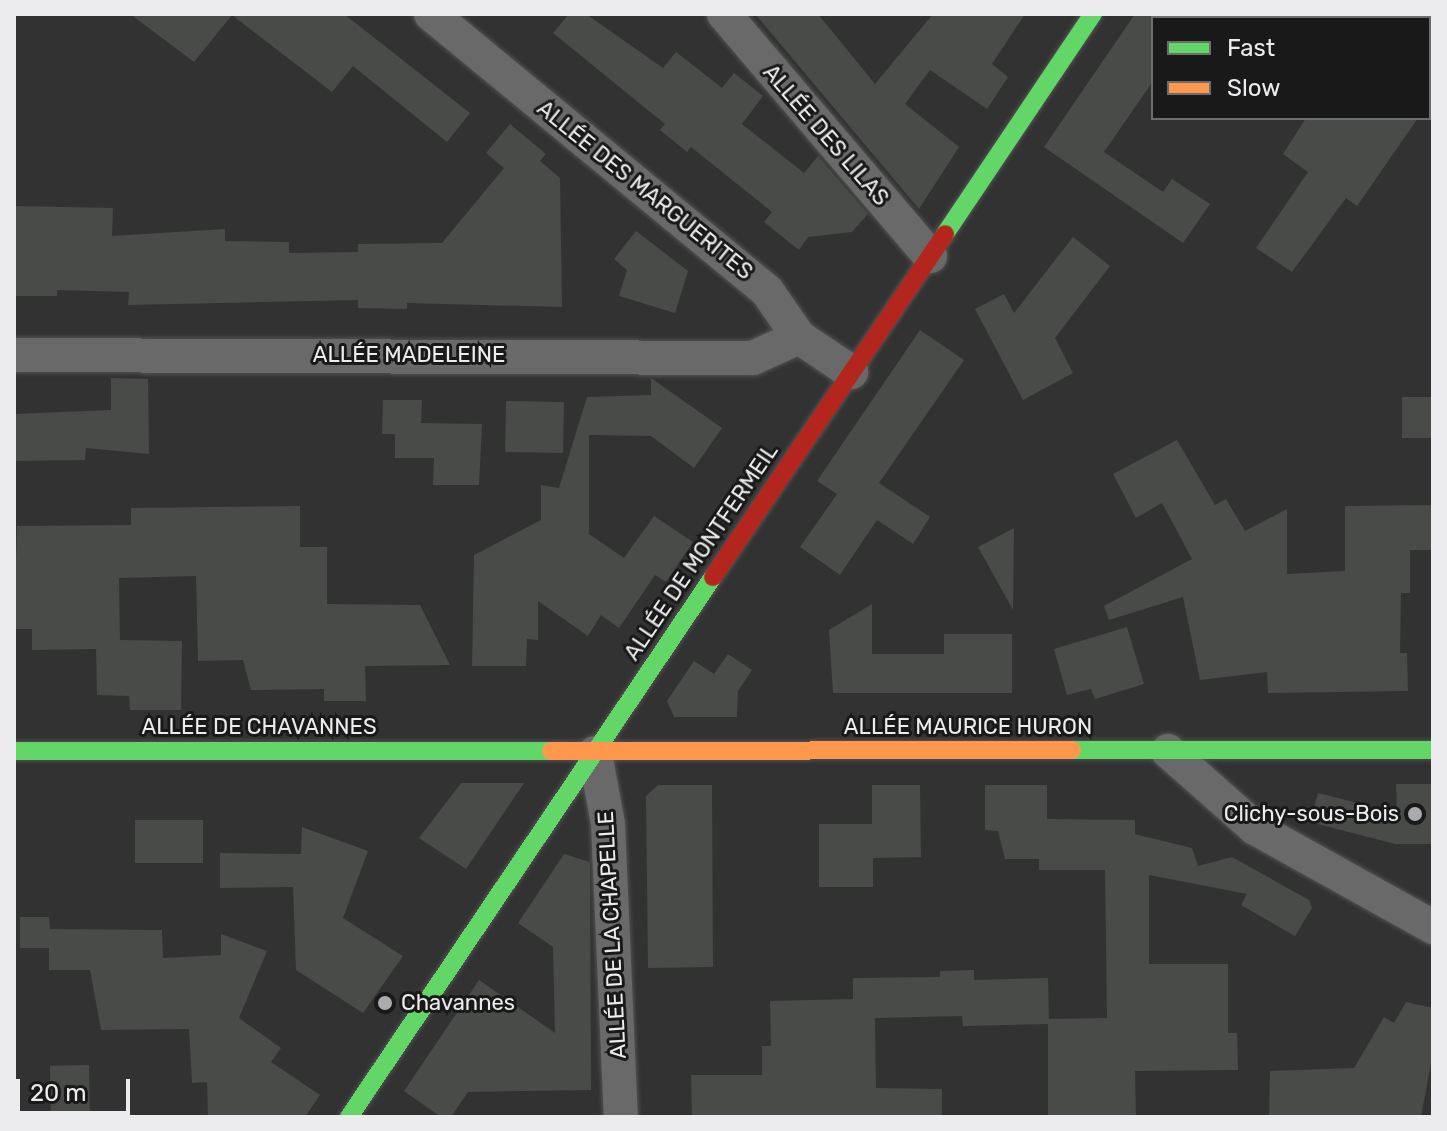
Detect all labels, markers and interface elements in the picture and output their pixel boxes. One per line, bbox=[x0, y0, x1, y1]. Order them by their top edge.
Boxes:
legend bbox=[1151, 16, 1431, 120]
text: Fast bbox=[1227, 34, 1275, 62]
street label: ALLÉE DES LILAS bbox=[758, 59, 894, 211]
text: Slow bbox=[1227, 74, 1280, 102]
street label: ALLÉE DES MARGUERITES bbox=[532, 95, 758, 285]
street label: ALLÉE MADELEINE bbox=[313, 342, 505, 368]
street label: ALLÉE DE MONTFERMEIL bbox=[619, 439, 783, 665]
street label: ALLÉE DE CHAVANNES bbox=[141, 714, 377, 740]
street label: ALLÉE MAURICE HURON bbox=[844, 714, 1092, 740]
place label: Clichy-sous-Bois bbox=[1224, 801, 1399, 827]
marker: Clichy-sous-Bois bbox=[1406, 805, 1424, 823]
street label: ALLÉE DE LA CHAPELLE bbox=[592, 810, 632, 1060]
place label: Chavannes bbox=[401, 990, 515, 1016]
marker: Chavannes bbox=[376, 994, 394, 1012]
scale bar bbox=[20, 1063, 134, 1113]
text: 20 m bbox=[30, 1079, 87, 1107]

